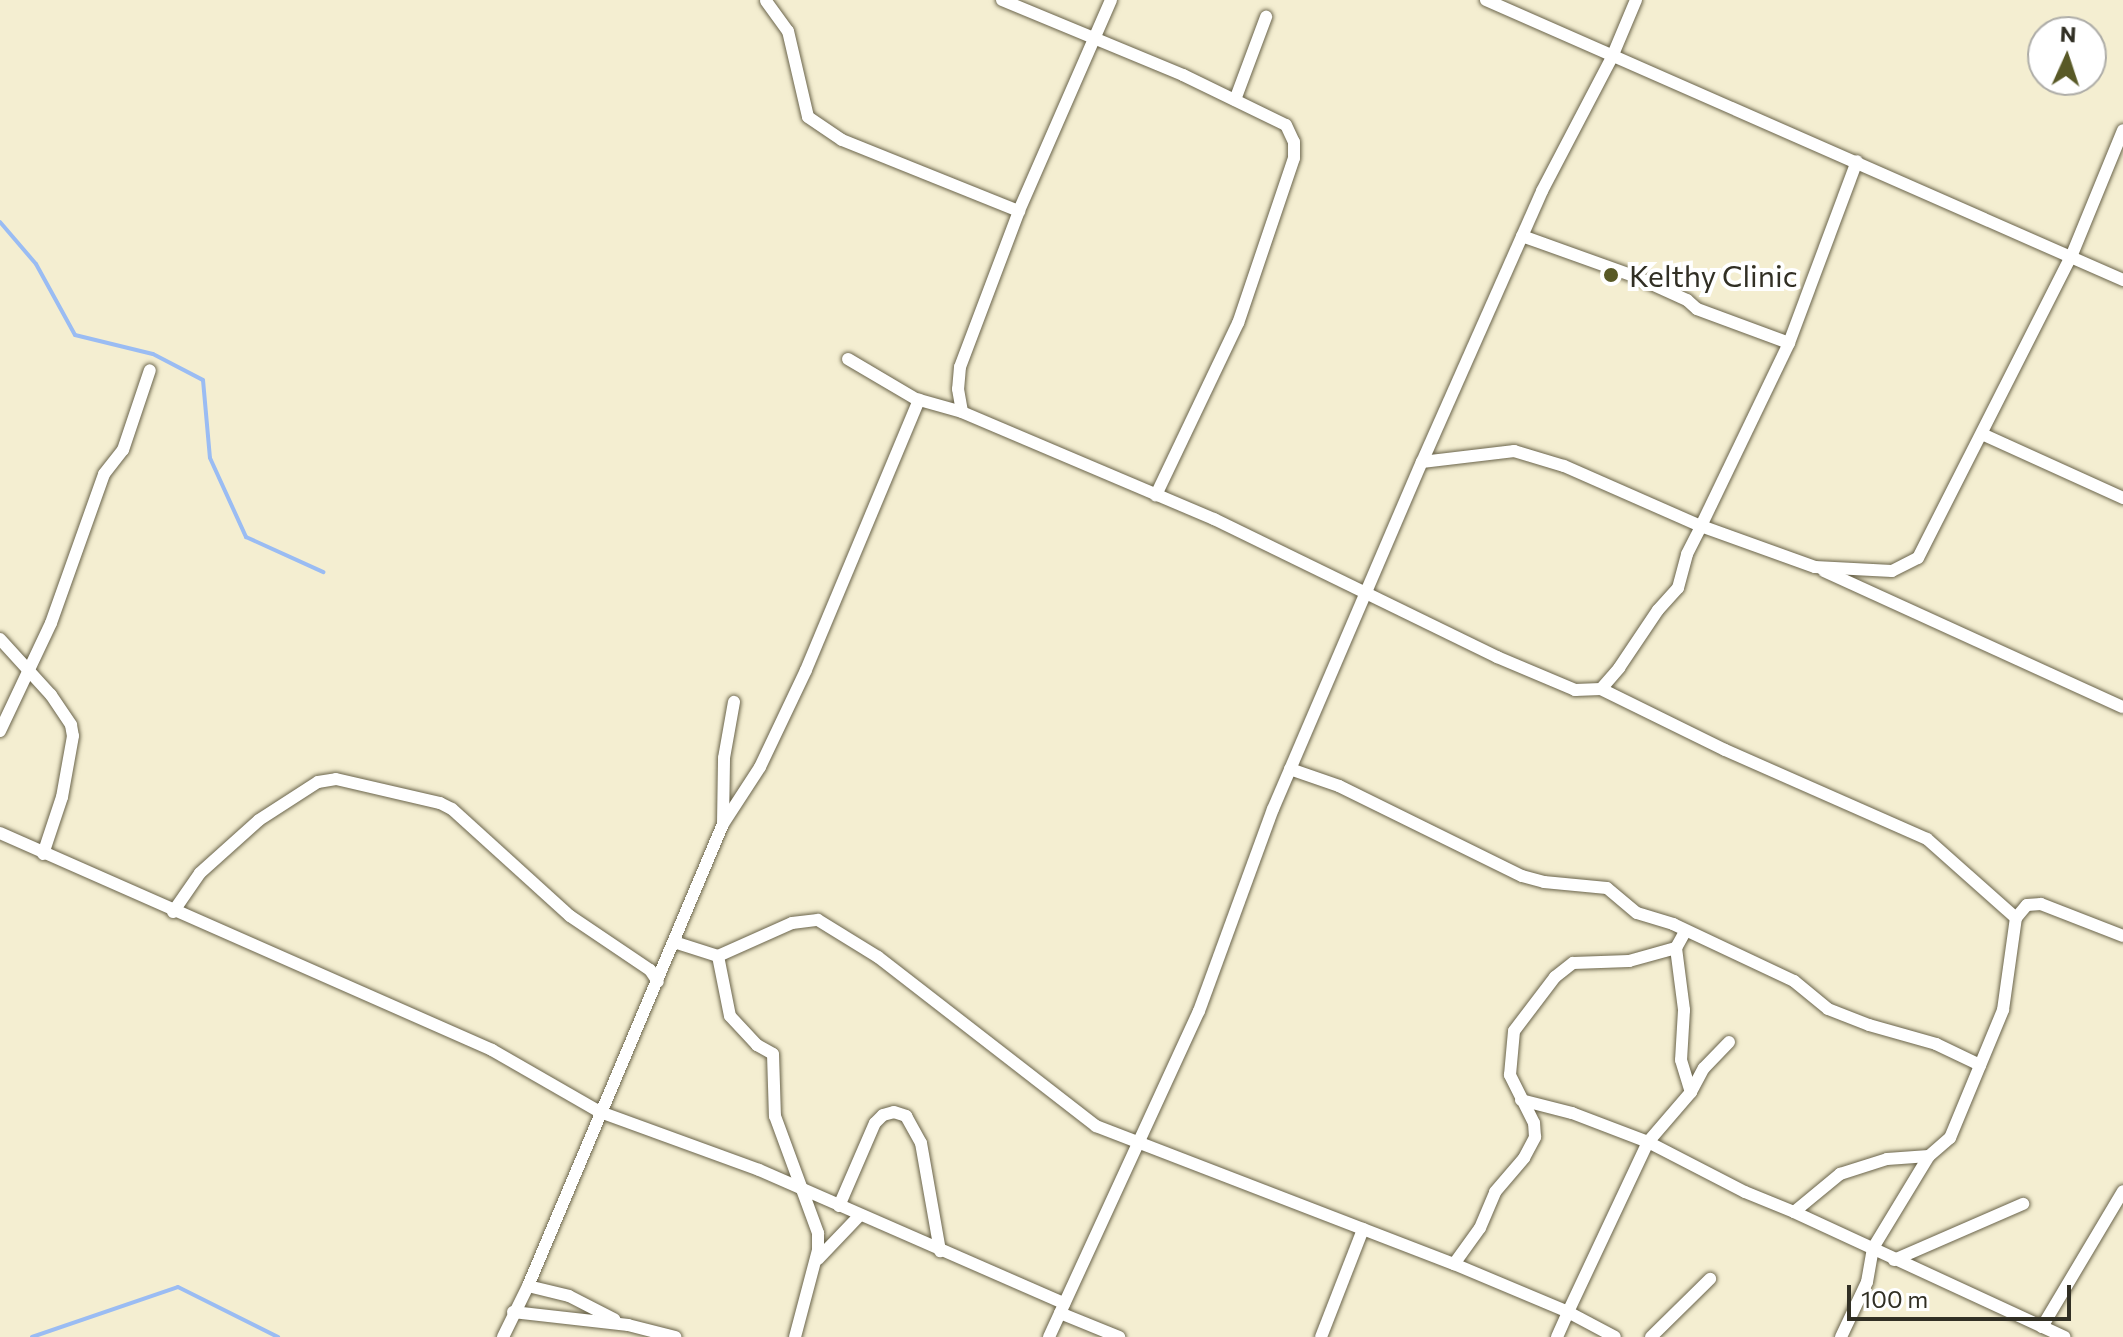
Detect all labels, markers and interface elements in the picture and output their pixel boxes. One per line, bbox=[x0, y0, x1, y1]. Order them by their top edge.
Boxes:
north arrow bbox=[2027, 16, 2107, 96]
text: N bbox=[2059, 20, 2077, 47]
place label: Kelthy Clinic bbox=[1629, 257, 1798, 293]
marker: Kelthy Clinic bbox=[1600, 264, 1622, 286]
scale bar bbox=[1851, 1269, 2075, 1319]
text: 100 m bbox=[1861, 1284, 1928, 1313]

